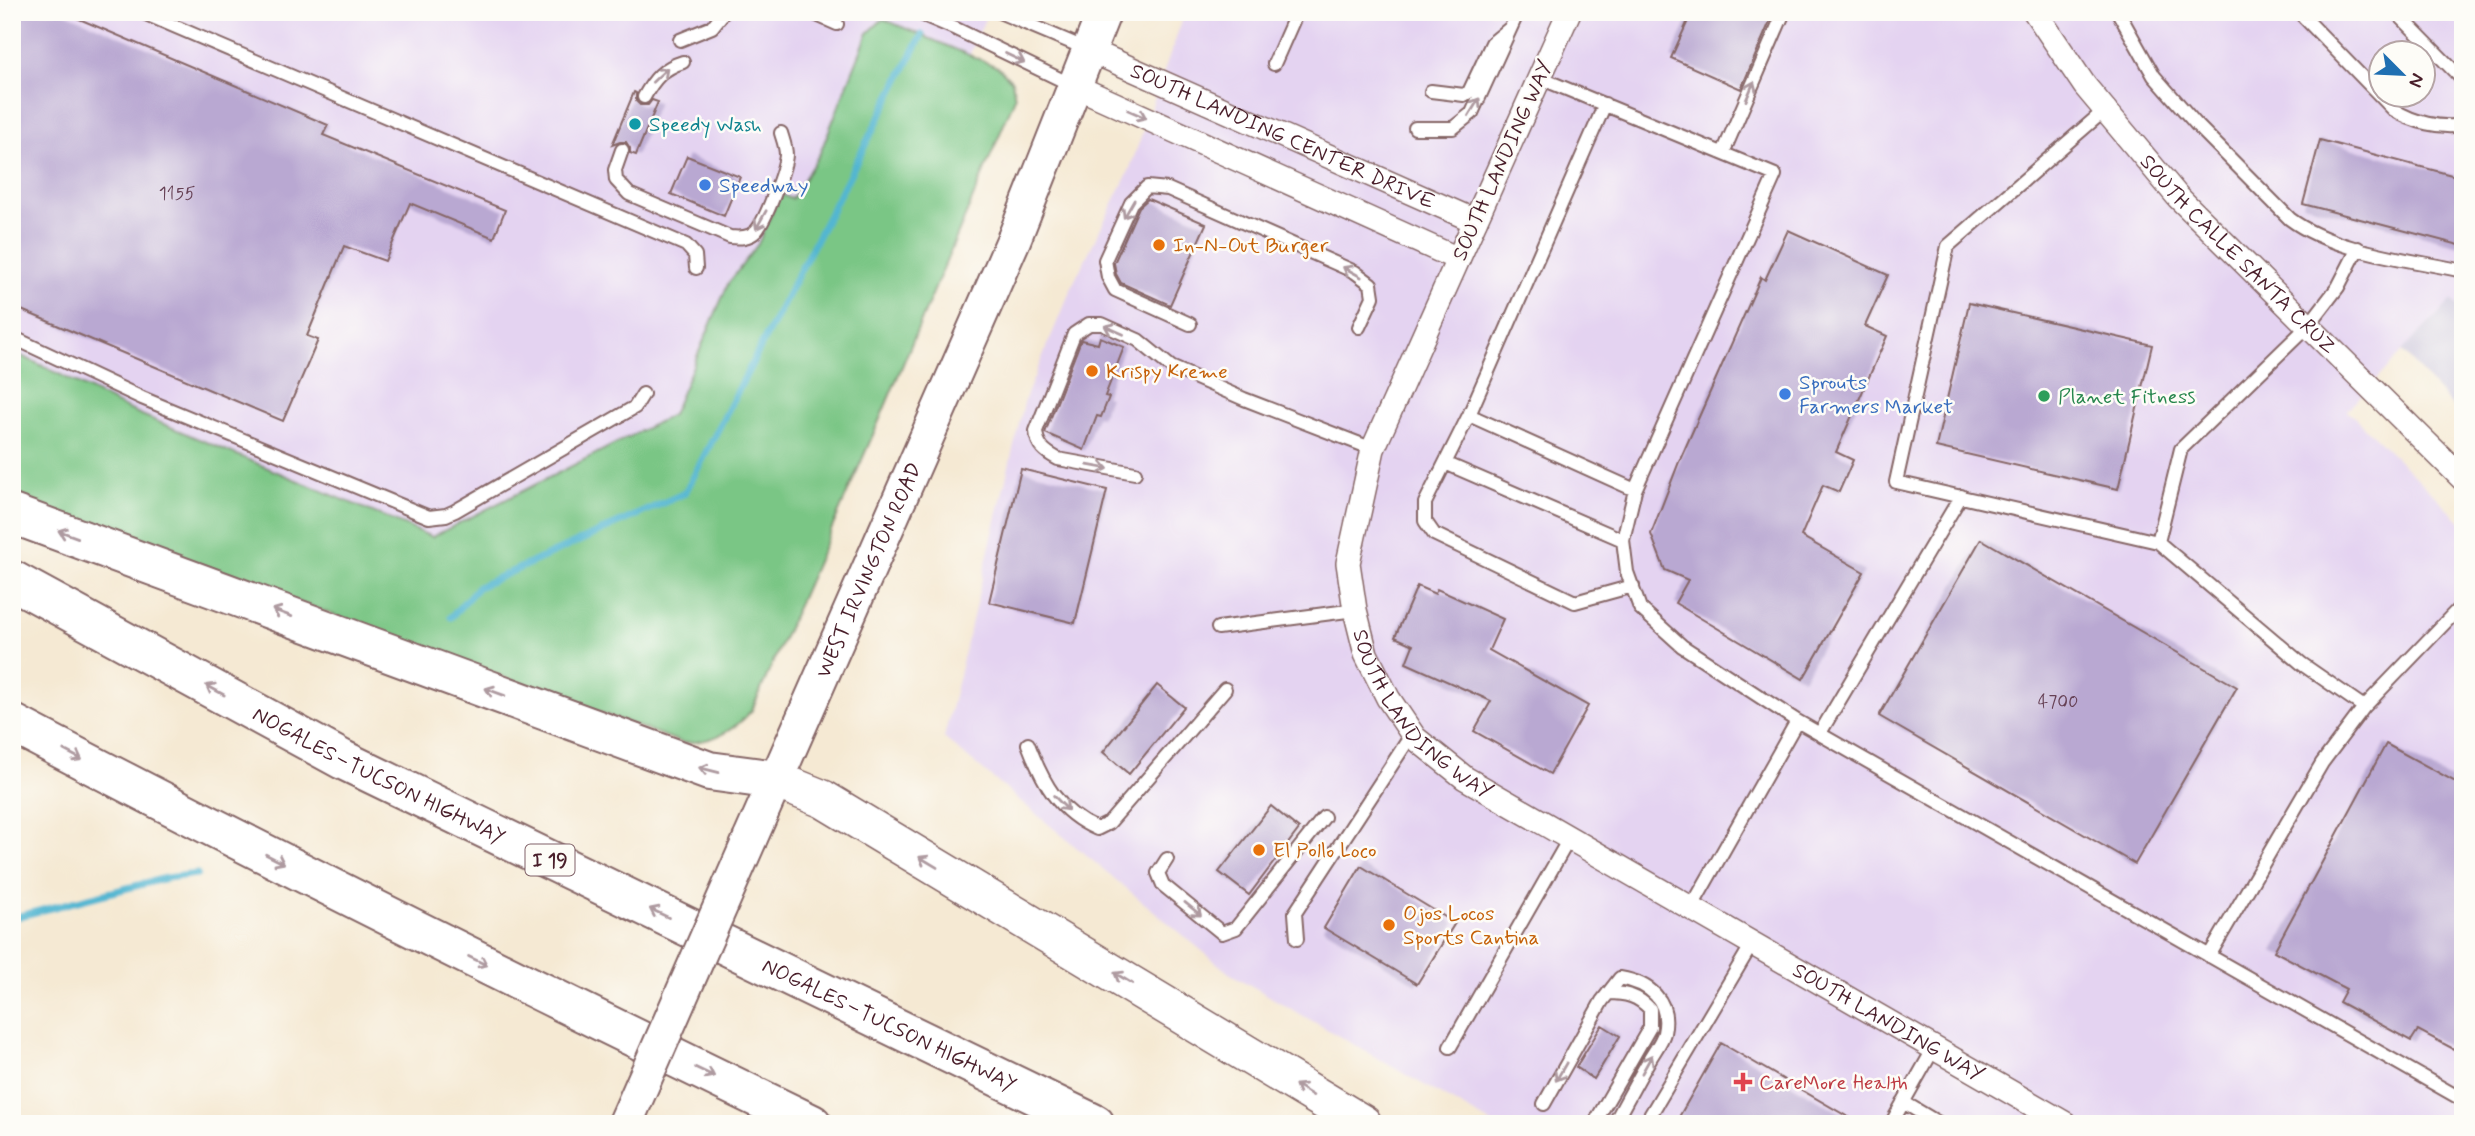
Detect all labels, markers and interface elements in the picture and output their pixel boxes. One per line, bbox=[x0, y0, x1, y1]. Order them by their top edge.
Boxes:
north arrow bbox=[2366, 38, 2436, 108]
one-way arrow bbox=[1004, 52, 1025, 65]
street label: SOUTH LANDING WAY bbox=[1446, 56, 1560, 265]
street label: SOUTH LANDING CENTER DRIVE bbox=[1126, 57, 1439, 216]
one-way arrow bbox=[652, 67, 669, 84]
text: N bbox=[2402, 69, 2430, 91]
one-way arrow bbox=[1744, 81, 1757, 102]
one-way arrow bbox=[1467, 97, 1481, 117]
one-way arrow bbox=[1126, 108, 1147, 121]
place label: Speedy Wash bbox=[649, 111, 762, 139]
marker: Speedy Wash bbox=[627, 116, 643, 132]
street label: SOUTH CALLE SANTA CRUZ bbox=[2133, 149, 2342, 361]
place label: Speedway bbox=[719, 172, 808, 200]
marker: Speedway bbox=[697, 177, 713, 193]
house number: 1155 bbox=[159, 182, 195, 206]
one-way arrow bbox=[1122, 198, 1136, 218]
one-way arrow bbox=[754, 210, 768, 230]
place label: In-N-Out Burger bbox=[1173, 232, 1329, 260]
marker: In-N-Out Burger bbox=[1151, 237, 1167, 253]
one-way arrow bbox=[1343, 265, 1363, 279]
one-way arrow bbox=[1104, 323, 1126, 336]
place label: Krispy Kreme bbox=[1106, 358, 1228, 386]
marker: Krispy Kreme bbox=[1084, 363, 1100, 379]
place label: Sprouts Farmers Market bbox=[1799, 369, 1953, 421]
place label: Planet Fitness bbox=[2058, 383, 2196, 411]
marker: Sprouts Farmers Market bbox=[1777, 386, 1793, 402]
marker: Planet Fitness bbox=[2036, 388, 2052, 404]
street label: WEST IRVINGTON ROAD bbox=[810, 458, 929, 682]
one-way arrow bbox=[1086, 460, 1109, 474]
one-way arrow bbox=[58, 527, 80, 539]
one-way arrow bbox=[271, 606, 293, 618]
street label: SOUTH LANDING WAY bbox=[1345, 627, 1498, 806]
one-way arrow bbox=[205, 683, 226, 696]
one-way arrow bbox=[485, 685, 507, 697]
house number: 4700 bbox=[2038, 690, 2078, 714]
street label: NOGALES–TUCSON HIGHWAY bbox=[247, 701, 510, 852]
one-way arrow bbox=[62, 749, 83, 762]
one-way arrow bbox=[698, 763, 721, 776]
one-way arrow bbox=[1052, 794, 1069, 811]
place label: El Pollo Loco bbox=[1273, 837, 1377, 865]
marker: El Pollo Loco bbox=[1251, 842, 1267, 858]
road number: I 19 bbox=[526, 845, 574, 876]
one-way arrow bbox=[264, 853, 285, 867]
one-way arrow bbox=[918, 855, 938, 869]
place label: Ojos Locos Sports Cantina bbox=[1403, 900, 1539, 952]
one-way arrow bbox=[1184, 902, 1202, 917]
one-way arrow bbox=[649, 905, 670, 919]
marker: Ojos Locos Sports Cantina bbox=[1381, 917, 1397, 933]
street label: NOGALES–TUCSON HIGHWAY bbox=[757, 952, 1021, 1099]
one-way arrow bbox=[467, 955, 488, 969]
street label: SOUTH LANDING WAY bbox=[1787, 957, 1989, 1089]
one-way arrow bbox=[1114, 971, 1134, 985]
one-way arrow bbox=[1641, 1054, 1654, 1075]
one-way arrow bbox=[1554, 1062, 1568, 1082]
one-way arrow bbox=[694, 1066, 715, 1079]
place label: CareMore Health bbox=[1759, 1069, 1908, 1097]
marker: CareMore Health bbox=[1733, 1072, 1753, 1092]
one-way arrow bbox=[1295, 1082, 1315, 1096]

